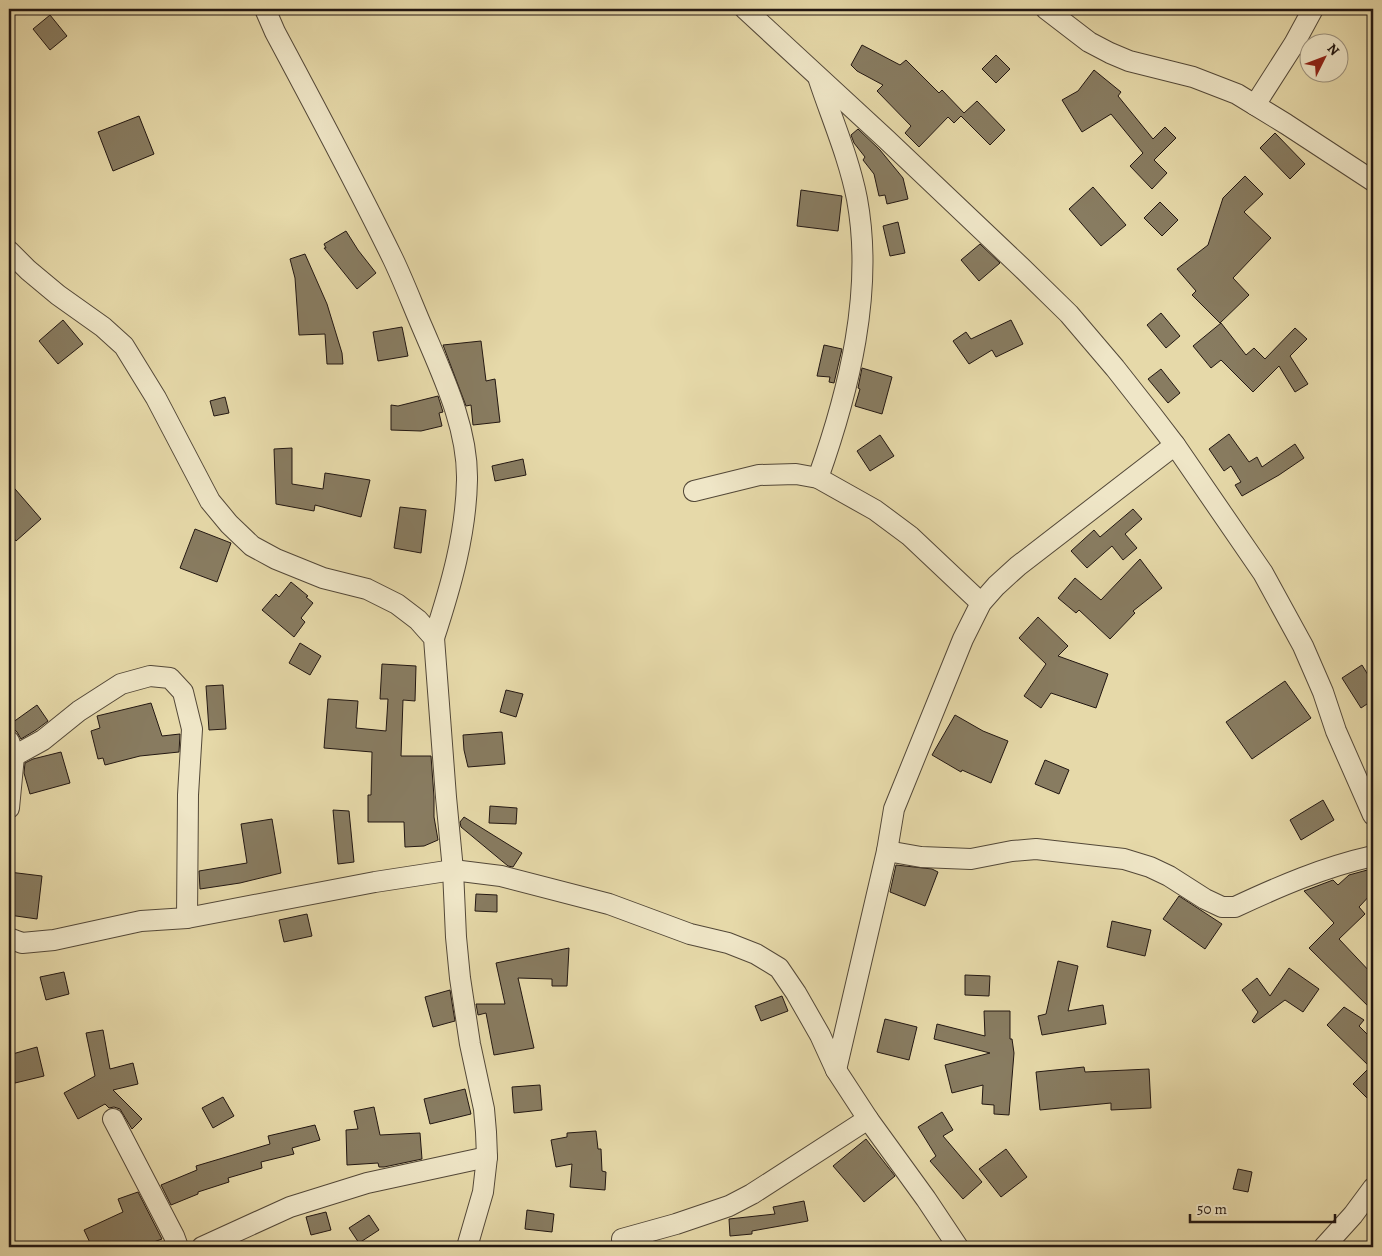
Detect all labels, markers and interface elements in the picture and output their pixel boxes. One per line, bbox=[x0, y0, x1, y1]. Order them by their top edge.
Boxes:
north arrow bbox=[1300, 32, 1350, 82]
text: N bbox=[1323, 39, 1344, 60]
scale bar bbox=[1190, 1191, 1334, 1223]
text: 50 m bbox=[1197, 1199, 1227, 1219]

